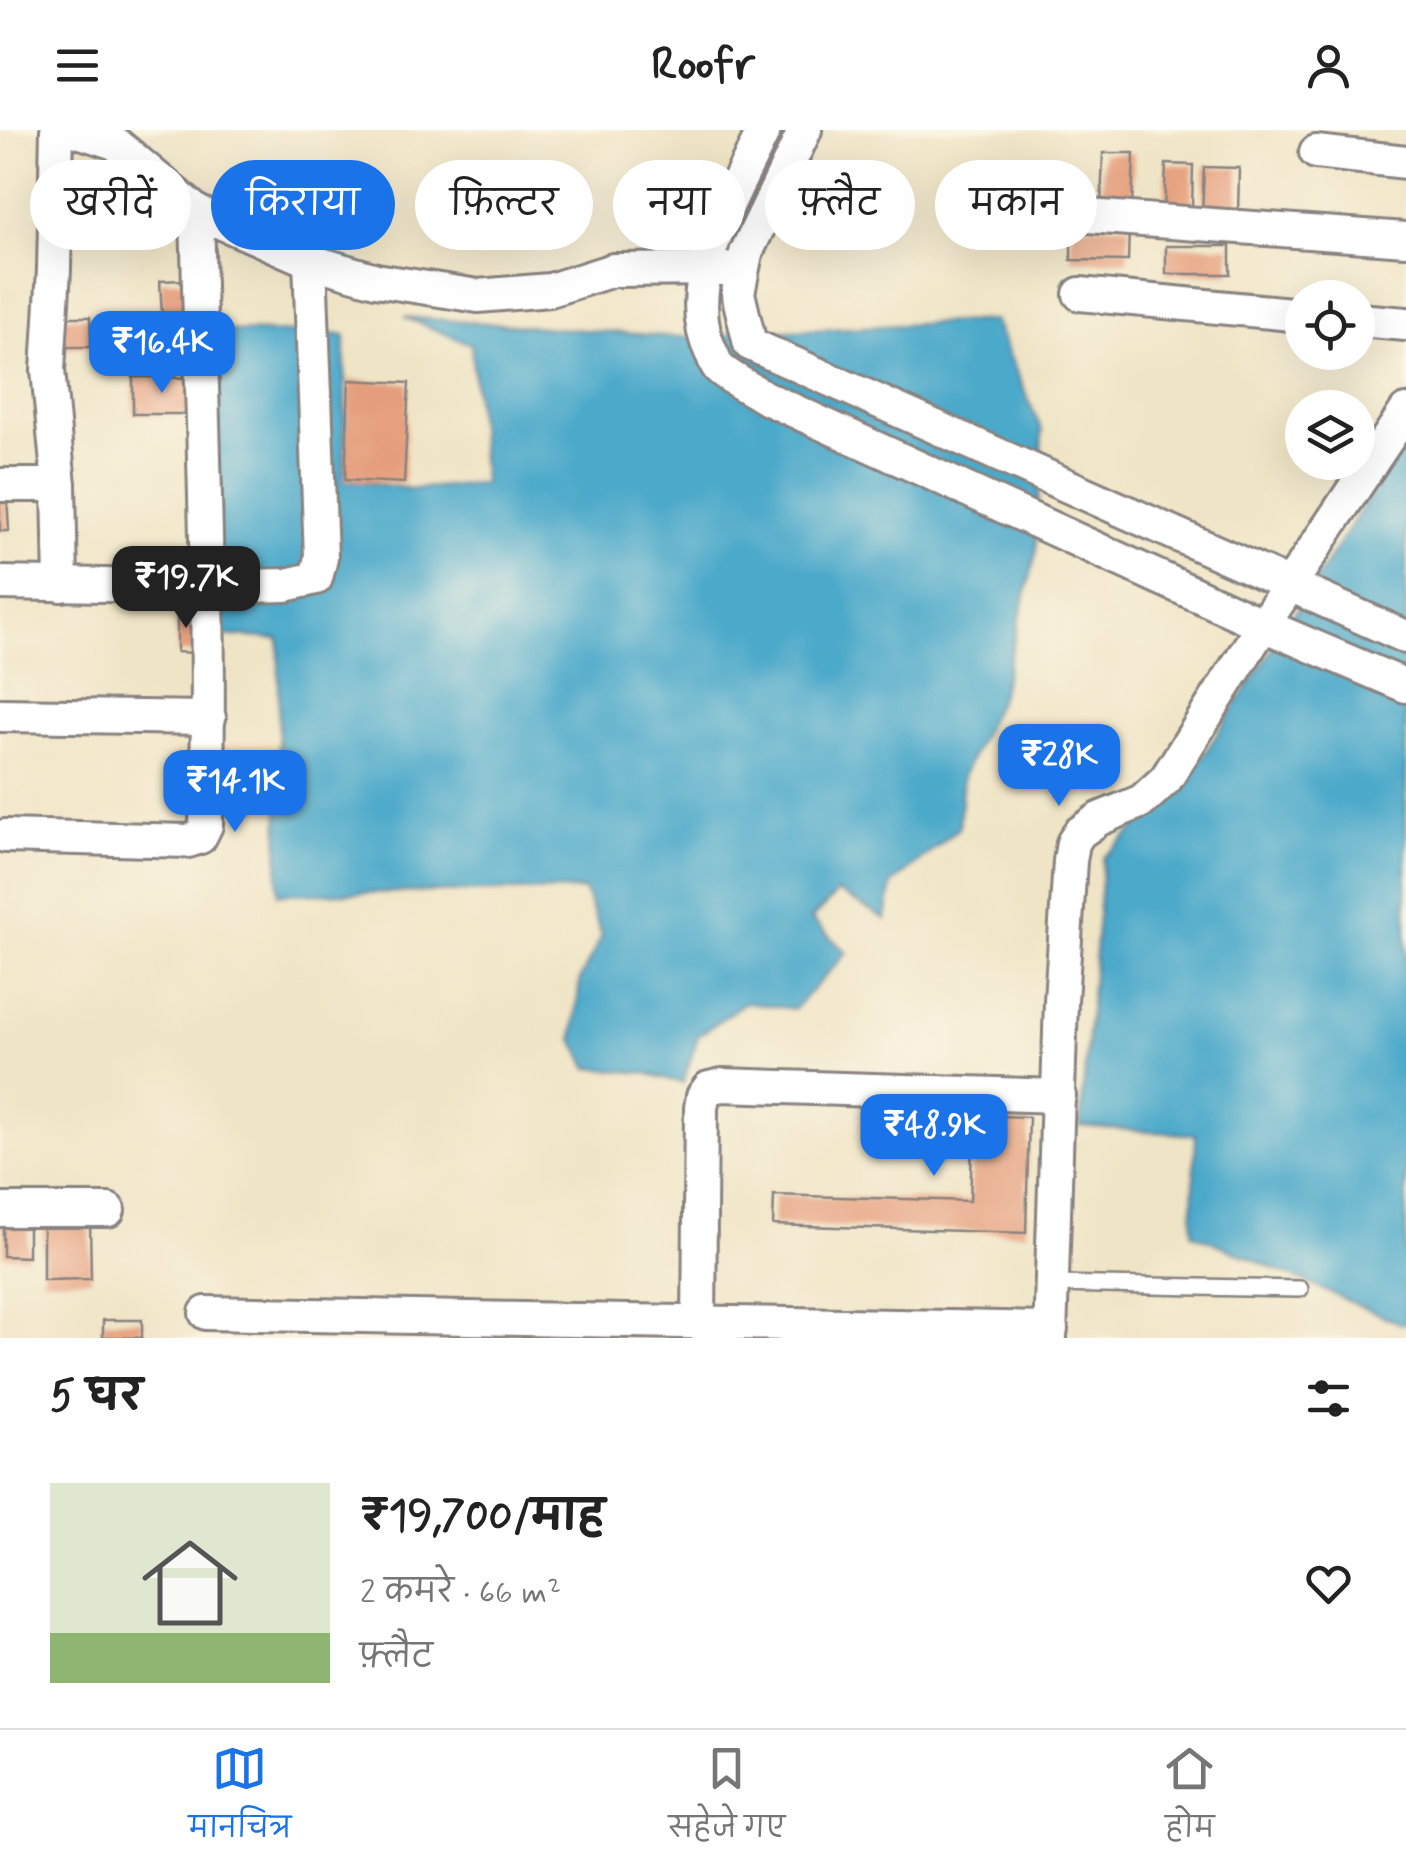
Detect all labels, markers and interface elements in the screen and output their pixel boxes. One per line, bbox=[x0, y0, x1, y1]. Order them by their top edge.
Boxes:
text: Roofr bbox=[651, 36, 755, 95]
icon: menu bbox=[50, 38, 105, 93]
icon: person bbox=[1301, 38, 1356, 93]
chip: खरीदें bbox=[30, 160, 191, 250]
chip: किराया bbox=[211, 160, 395, 250]
chip: फ़िल्टर bbox=[415, 160, 593, 250]
chip: नया bbox=[613, 160, 745, 250]
chip: फ़्लैट bbox=[765, 160, 915, 250]
chip: मकान bbox=[935, 160, 1097, 250]
map controls bbox=[1285, 280, 1375, 480]
button: locate bbox=[1285, 280, 1375, 370]
pin: ₹16.4K bbox=[81, 311, 243, 396]
text: ₹16.4K bbox=[111, 322, 213, 364]
button: layers bbox=[1285, 390, 1375, 480]
pin: ₹19.7K bbox=[105, 546, 267, 631]
text: ₹19.7K bbox=[134, 557, 238, 599]
pin: ₹28K bbox=[1000, 724, 1118, 809]
text: ₹28K bbox=[1020, 735, 1098, 777]
pin: ₹14.1K bbox=[154, 750, 316, 835]
text: ₹14.1K bbox=[185, 761, 285, 803]
pin: ₹48.9K bbox=[853, 1094, 1015, 1179]
text: ₹48.9K bbox=[882, 1105, 986, 1147]
text: 5 घर bbox=[50, 1370, 142, 1425]
icon: filters bbox=[1301, 1371, 1356, 1426]
text: ₹19,700/माह bbox=[360, 1490, 605, 1545]
icon: home bbox=[130, 1523, 250, 1643]
icon: heart bbox=[1301, 1556, 1356, 1611]
text: 2 कमरे · 66 m² bbox=[360, 1572, 561, 1614]
text: फ़्लैट bbox=[360, 1637, 433, 1679]
tab: मानचित्र bbox=[189, 1741, 291, 1858]
tab: सहेजे गए bbox=[669, 1741, 785, 1858]
tab: होम bbox=[1162, 1741, 1217, 1858]

